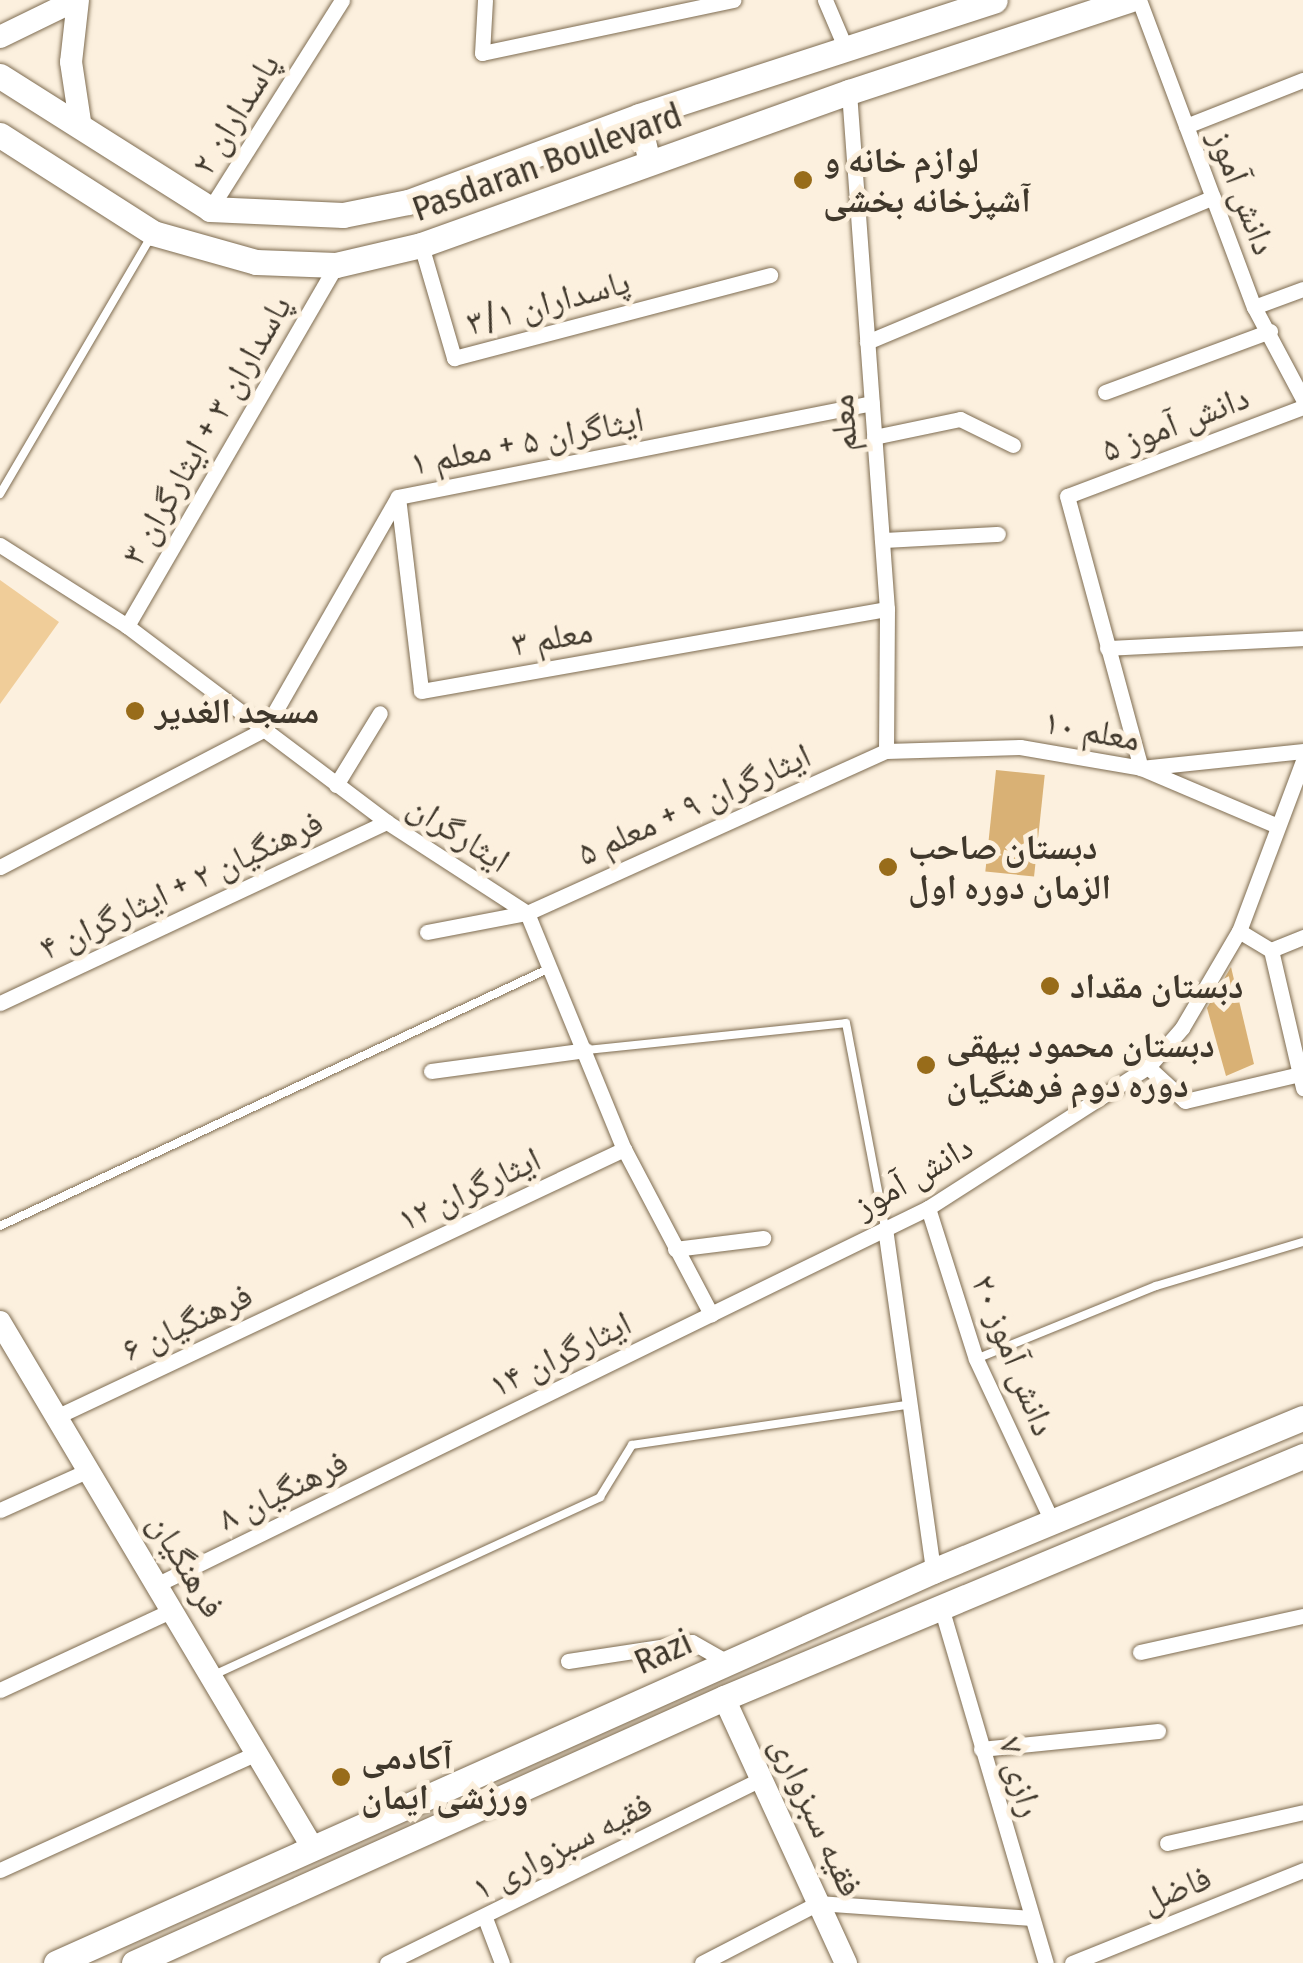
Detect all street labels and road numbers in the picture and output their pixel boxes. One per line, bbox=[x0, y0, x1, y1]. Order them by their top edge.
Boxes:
street label: پاسداران ۲ bbox=[181, 46, 289, 182]
street label: Pasdaran Boulevard bbox=[407, 94, 687, 230]
street label: دانش آموز bbox=[1200, 124, 1286, 260]
street label: پاسداران ۳/۱ bbox=[462, 260, 634, 344]
street label: پاسداران ۳ + ایثارگران ۳ bbox=[112, 288, 300, 572]
street label: دانش آموز ۵ bbox=[1095, 376, 1255, 470]
street label: معلم bbox=[820, 393, 866, 453]
street label: ایثاگران ۵ + معلم ۱ bbox=[407, 398, 647, 484]
street label: معلم ۳ bbox=[508, 609, 596, 665]
street label: معلم ۱۰ bbox=[1040, 700, 1144, 760]
street label: ایثارگران ۹ + معلم ۵ bbox=[571, 734, 817, 874]
street label: ایثارگران bbox=[400, 785, 518, 881]
street label: فرهنگیان ۲ + ایثارگران ۴ bbox=[33, 801, 329, 969]
street label: دانش آموز bbox=[846, 1125, 980, 1227]
street label: ایثارگران ۱۲ bbox=[391, 1138, 547, 1240]
street label: دانش آموز ۲۰ bbox=[963, 1268, 1065, 1442]
street label: فرهنگیان ۶ bbox=[115, 1274, 259, 1370]
street label: ایثارگران ۱۴ bbox=[482, 1302, 638, 1406]
street label: فرهنگیان ۸ bbox=[211, 1441, 355, 1539]
street label: فرهنگیان bbox=[139, 1505, 235, 1625]
street label: Razi bbox=[628, 1621, 698, 1683]
street label: فقیه سبزواری bbox=[762, 1729, 872, 1903]
street label: رازی ۷ bbox=[990, 1732, 1052, 1822]
street label: فقیه سبزواری ۱ bbox=[465, 1783, 659, 1909]
street label: فاضل bbox=[1135, 1856, 1217, 1922]

